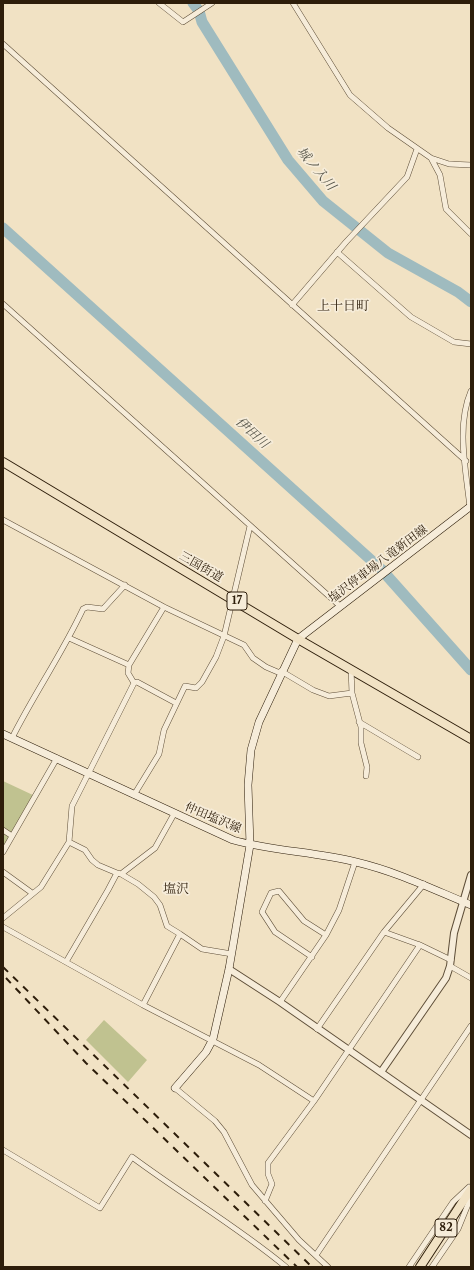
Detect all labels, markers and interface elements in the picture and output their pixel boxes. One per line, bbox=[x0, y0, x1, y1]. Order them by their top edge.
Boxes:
water label: 城ノ入川 bbox=[293, 144, 339, 194]
district label: 上十日町 bbox=[317, 298, 369, 314]
water label: 伊田川 bbox=[232, 414, 272, 452]
street label: 塩沢停車場八竜新田線 bbox=[326, 522, 430, 606]
street label: 三国街道 bbox=[177, 549, 225, 585]
road number: 17 bbox=[227, 592, 247, 610]
street label: 仲田塩沢線 bbox=[183, 800, 243, 836]
district label: 塩沢 bbox=[163, 881, 189, 897]
road number: 82 bbox=[435, 1219, 457, 1237]

